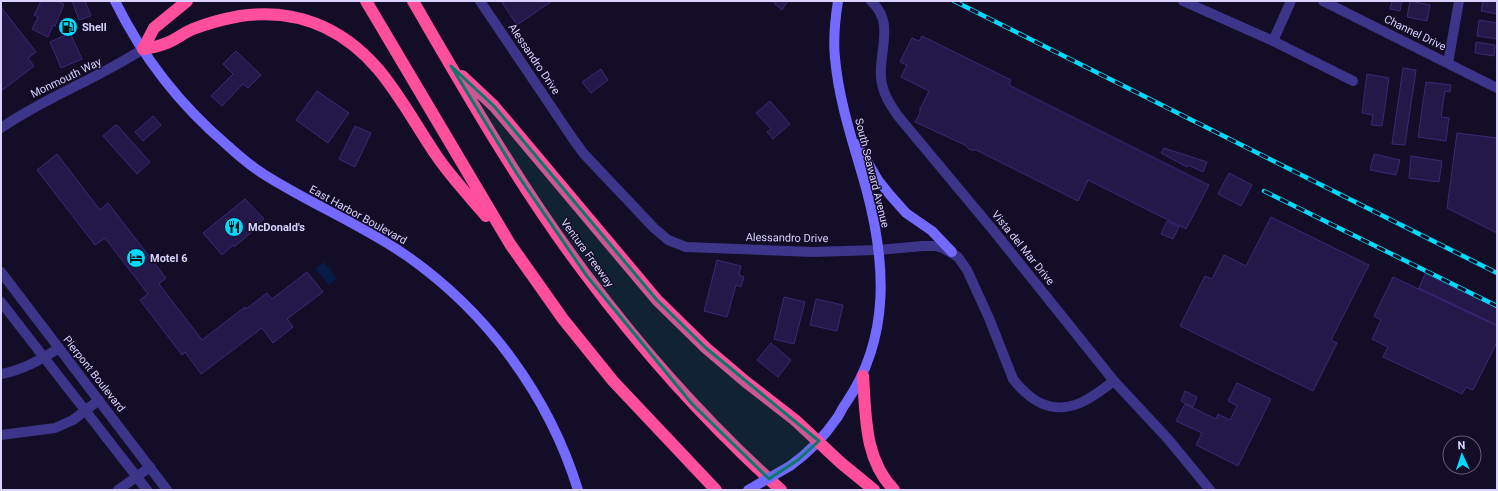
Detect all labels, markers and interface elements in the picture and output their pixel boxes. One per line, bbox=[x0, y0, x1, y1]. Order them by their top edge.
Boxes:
street label: Channel Drive bbox=[1382, 12, 1448, 54]
fuel station icon: Shell bbox=[57, 16, 79, 38]
place label: Shell bbox=[82, 21, 107, 34]
street label: Alessandro Drive bbox=[506, 21, 563, 97]
street label: Monmouth Way bbox=[29, 55, 104, 101]
street label: South Seaward Avenue bbox=[852, 117, 892, 229]
street label: East Harbor Boulevard bbox=[307, 183, 409, 247]
street label: Vista del Mar Drive bbox=[989, 208, 1057, 288]
restaurant icon: McDonald's bbox=[223, 216, 245, 238]
street label: Ventura Freeway bbox=[558, 216, 617, 290]
place label: McDonald's bbox=[248, 221, 305, 234]
street label: Alessandro Drive bbox=[746, 231, 829, 245]
hotel icon: Motel 6 bbox=[125, 247, 147, 269]
place label: Motel 6 bbox=[150, 252, 187, 265]
street label: Pierpont Boulevard bbox=[60, 333, 128, 415]
north arrow bbox=[1442, 435, 1482, 475]
text: N bbox=[1457, 439, 1466, 452]

